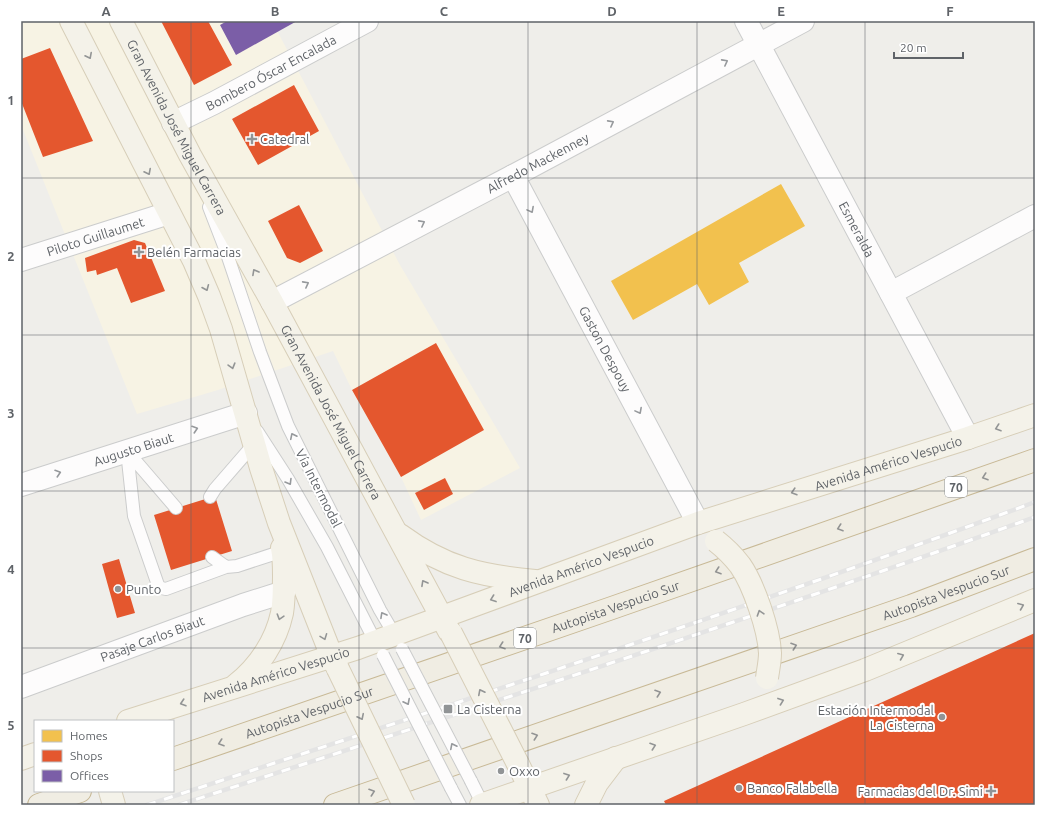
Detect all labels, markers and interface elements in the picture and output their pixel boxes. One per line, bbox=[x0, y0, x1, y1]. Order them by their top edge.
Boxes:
text: A bbox=[101, 4, 111, 18]
text: B bbox=[271, 4, 280, 18]
text: C bbox=[440, 4, 449, 18]
text: D bbox=[607, 4, 617, 18]
text: E bbox=[777, 4, 785, 18]
text: F bbox=[946, 4, 954, 18]
street label: Bombero Óscar Encalada bbox=[203, 32, 338, 113]
scale bar bbox=[894, 34, 963, 60]
street label: Gran Avenida José Miguel Carrera bbox=[125, 37, 229, 217]
text: 20 m bbox=[900, 41, 927, 54]
one-way arrow bbox=[84, 51, 92, 59]
one-way arrow bbox=[721, 59, 728, 67]
text: 1 bbox=[7, 93, 15, 107]
one-way arrow bbox=[606, 121, 614, 128]
street label: Alfredo Mackenney bbox=[485, 130, 591, 195]
place label: Catedral bbox=[260, 132, 310, 146]
marker: Catedral bbox=[247, 134, 257, 144]
one-way arrow bbox=[143, 167, 151, 175]
street label: Esmeralda bbox=[836, 199, 877, 259]
one-way arrow bbox=[526, 206, 534, 213]
street label: Piloto Guillaumet bbox=[45, 214, 146, 258]
one-way arrow bbox=[417, 221, 425, 228]
place label: Belén Farmacias bbox=[147, 245, 241, 259]
marker: Belén Farmacias bbox=[134, 247, 144, 257]
text: 2 bbox=[7, 249, 15, 263]
one-way arrow bbox=[253, 269, 260, 276]
one-way arrow bbox=[302, 281, 310, 289]
one-way arrow bbox=[201, 285, 209, 292]
street label: Gaston Despouy bbox=[577, 304, 634, 394]
street label: Gran Avenida José Miguel Carrera bbox=[278, 322, 384, 502]
one-way arrow bbox=[227, 363, 236, 370]
text: 3 bbox=[7, 406, 15, 420]
one-way arrow bbox=[634, 407, 641, 414]
one-way arrow bbox=[995, 423, 1002, 431]
one-way arrow bbox=[192, 425, 199, 434]
street label: Augusto Biaut bbox=[92, 430, 175, 468]
one-way arrow bbox=[290, 433, 298, 441]
street label: Avenida Américo Vespucio bbox=[813, 433, 964, 493]
street label: Vía Intermodal bbox=[293, 447, 345, 530]
one-way arrow bbox=[55, 469, 62, 478]
one-way arrow bbox=[982, 473, 989, 481]
road number: 70 bbox=[945, 477, 967, 497]
one-way arrow bbox=[285, 478, 292, 485]
one-way arrow bbox=[791, 488, 798, 496]
one-way arrow bbox=[837, 523, 844, 532]
street label: Avenida Américo Vespucio bbox=[507, 533, 656, 599]
text: 4 bbox=[7, 562, 15, 576]
street label: Autopista Vespucio Sur bbox=[881, 562, 1012, 622]
one-way arrow bbox=[714, 566, 721, 575]
street label: Autopista Vespucio Sur bbox=[550, 578, 681, 635]
one-way arrow bbox=[421, 580, 429, 587]
place label: Punto bbox=[126, 582, 161, 596]
marker: Punto bbox=[113, 584, 123, 594]
one-way arrow bbox=[489, 595, 496, 603]
one-way arrow bbox=[1017, 603, 1025, 611]
one-way arrow bbox=[757, 609, 765, 616]
one-way arrow bbox=[380, 612, 388, 619]
street label: Pasaje Carlos Biaut bbox=[98, 613, 206, 664]
one-way arrow bbox=[276, 614, 285, 621]
road number: 70 bbox=[514, 628, 536, 648]
one-way arrow bbox=[320, 634, 328, 641]
one-way arrow bbox=[499, 641, 506, 650]
one-way arrow bbox=[790, 643, 797, 651]
street label: Avenida Américo Vespucio bbox=[200, 644, 351, 704]
one-way arrow bbox=[898, 652, 905, 660]
street label: Autopista Vespucio Sur bbox=[243, 684, 375, 741]
one-way arrow bbox=[478, 689, 486, 696]
one-way arrow bbox=[654, 690, 661, 698]
one-way arrow bbox=[777, 697, 784, 706]
one-way arrow bbox=[180, 698, 187, 707]
one-way arrow bbox=[402, 698, 410, 705]
place label: La Cisterna bbox=[457, 702, 521, 716]
marker: La Cisterna bbox=[442, 703, 454, 715]
place label: Estación Intermodal La Cisterna bbox=[818, 703, 935, 732]
marker: Estación Intermodal La Cisterna bbox=[937, 712, 947, 722]
one-way arrow bbox=[356, 713, 364, 720]
text: 5 bbox=[7, 718, 15, 732]
legend bbox=[34, 720, 174, 792]
text: Homes bbox=[70, 729, 108, 742]
one-way arrow bbox=[531, 732, 538, 741]
one-way arrow bbox=[217, 738, 224, 747]
one-way arrow bbox=[650, 742, 657, 750]
one-way arrow bbox=[450, 743, 457, 751]
text: Shops bbox=[70, 749, 102, 762]
place label: Oxxo bbox=[509, 764, 540, 778]
marker: Oxxo bbox=[496, 766, 506, 776]
text: Offices bbox=[70, 769, 109, 782]
one-way arrow bbox=[564, 772, 571, 780]
place label: Banco Falabella bbox=[747, 781, 837, 795]
marker: Banco Falabella bbox=[734, 783, 744, 793]
place label: Farmacias del Dr. Simi bbox=[857, 784, 983, 798]
marker: Farmacias del Dr. Simi bbox=[986, 786, 996, 796]
one-way arrow bbox=[369, 788, 376, 797]

